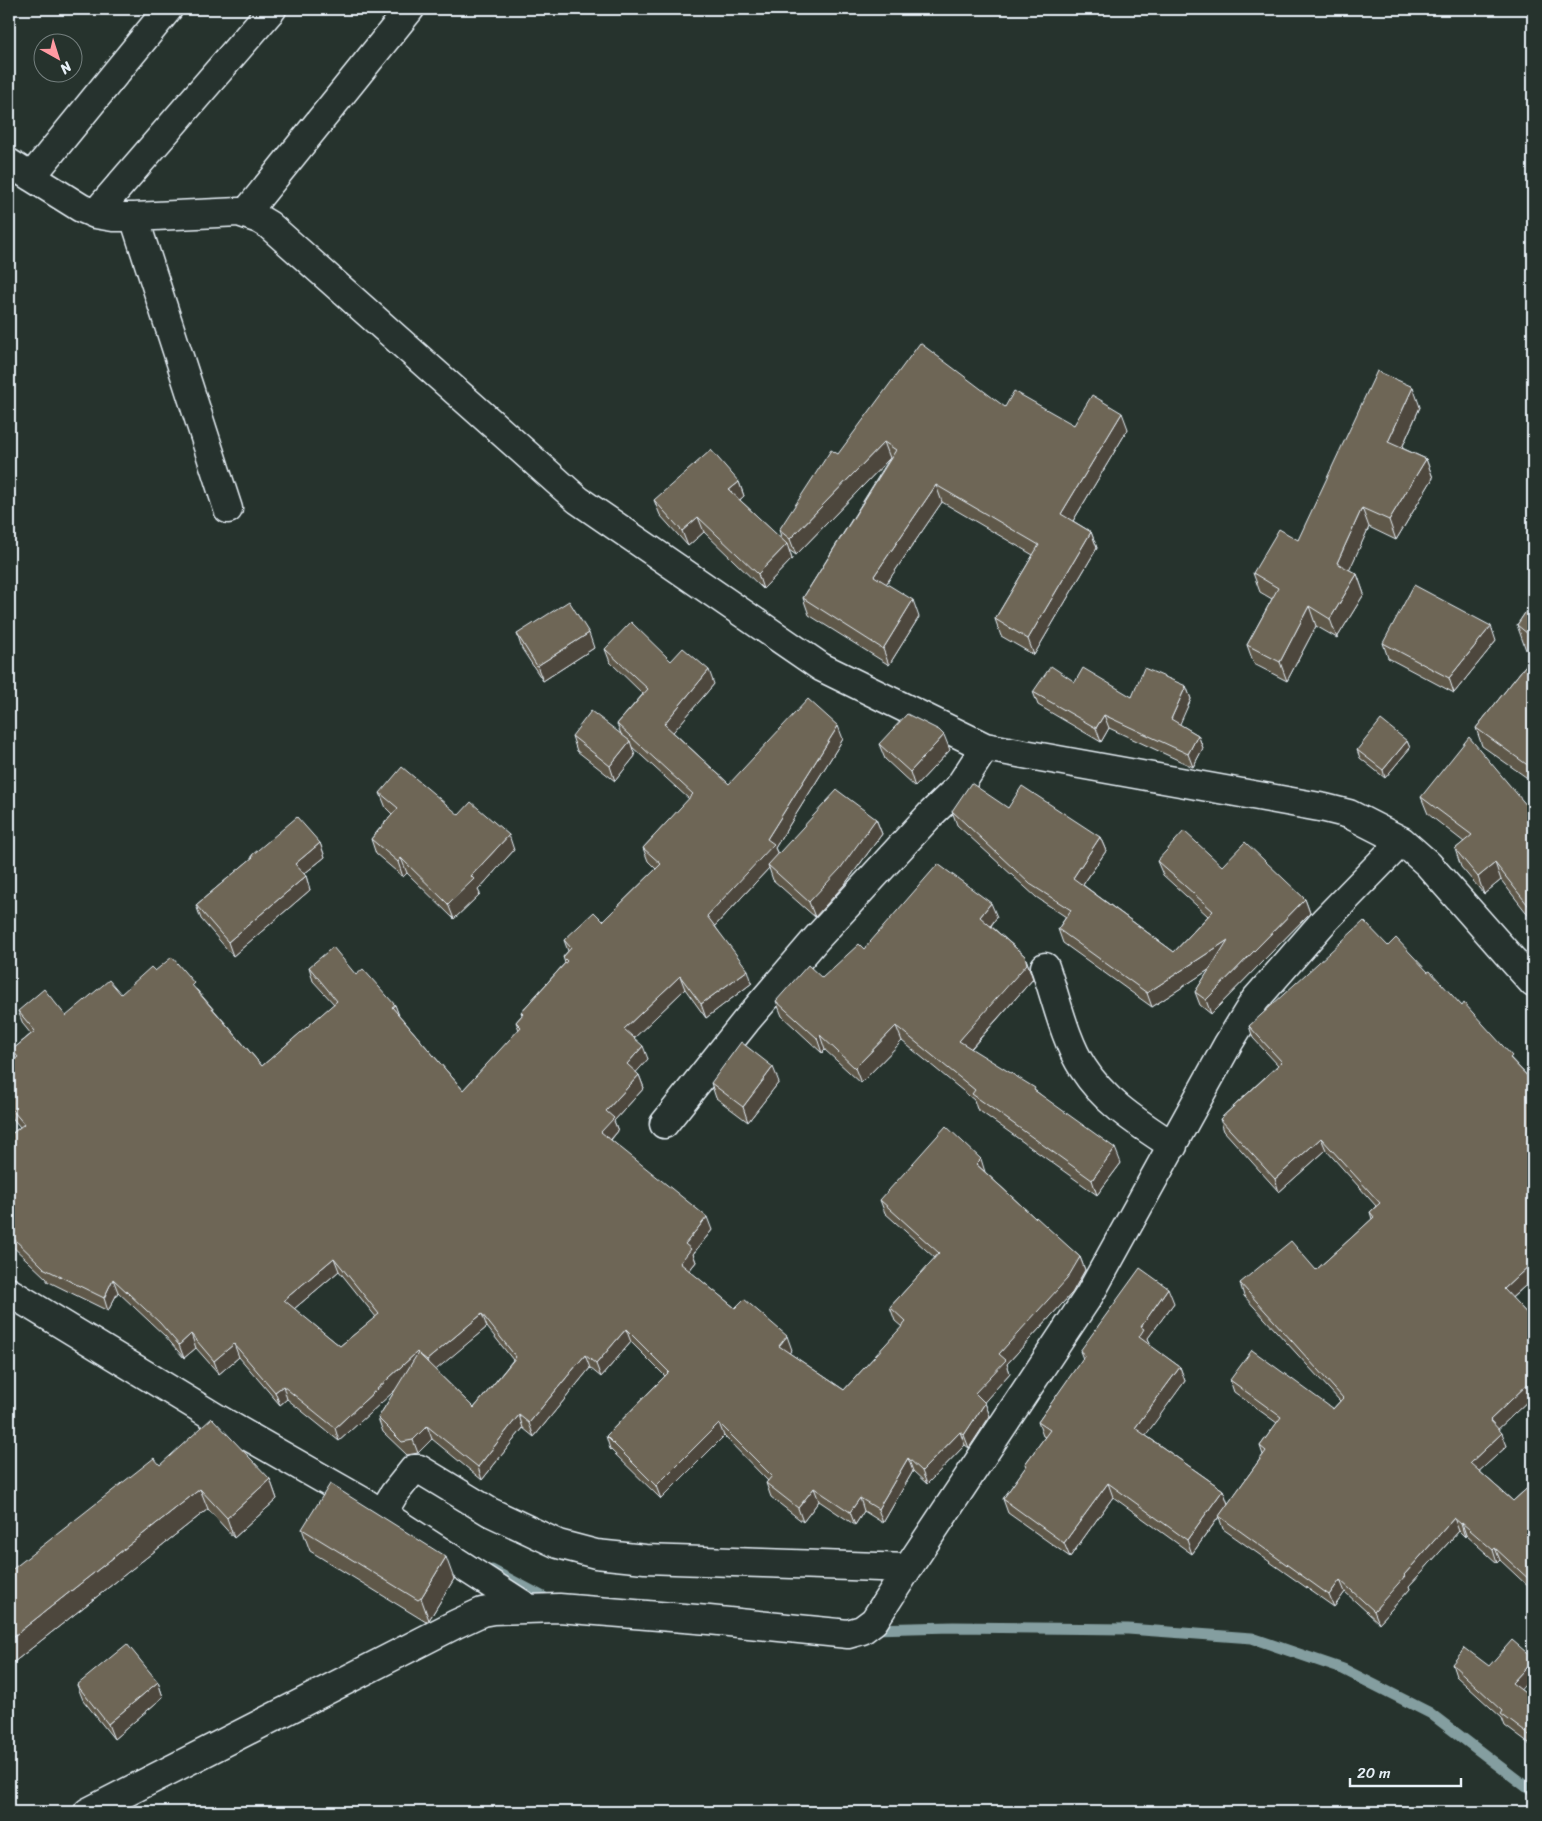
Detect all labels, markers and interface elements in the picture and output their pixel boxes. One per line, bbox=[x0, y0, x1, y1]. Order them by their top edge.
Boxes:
north arrow bbox=[32, 32, 82, 82]
text: N bbox=[54, 54, 78, 81]
scale bar bbox=[1350, 1756, 1461, 1788]
text: 20 m bbox=[1357, 1760, 1391, 1786]

